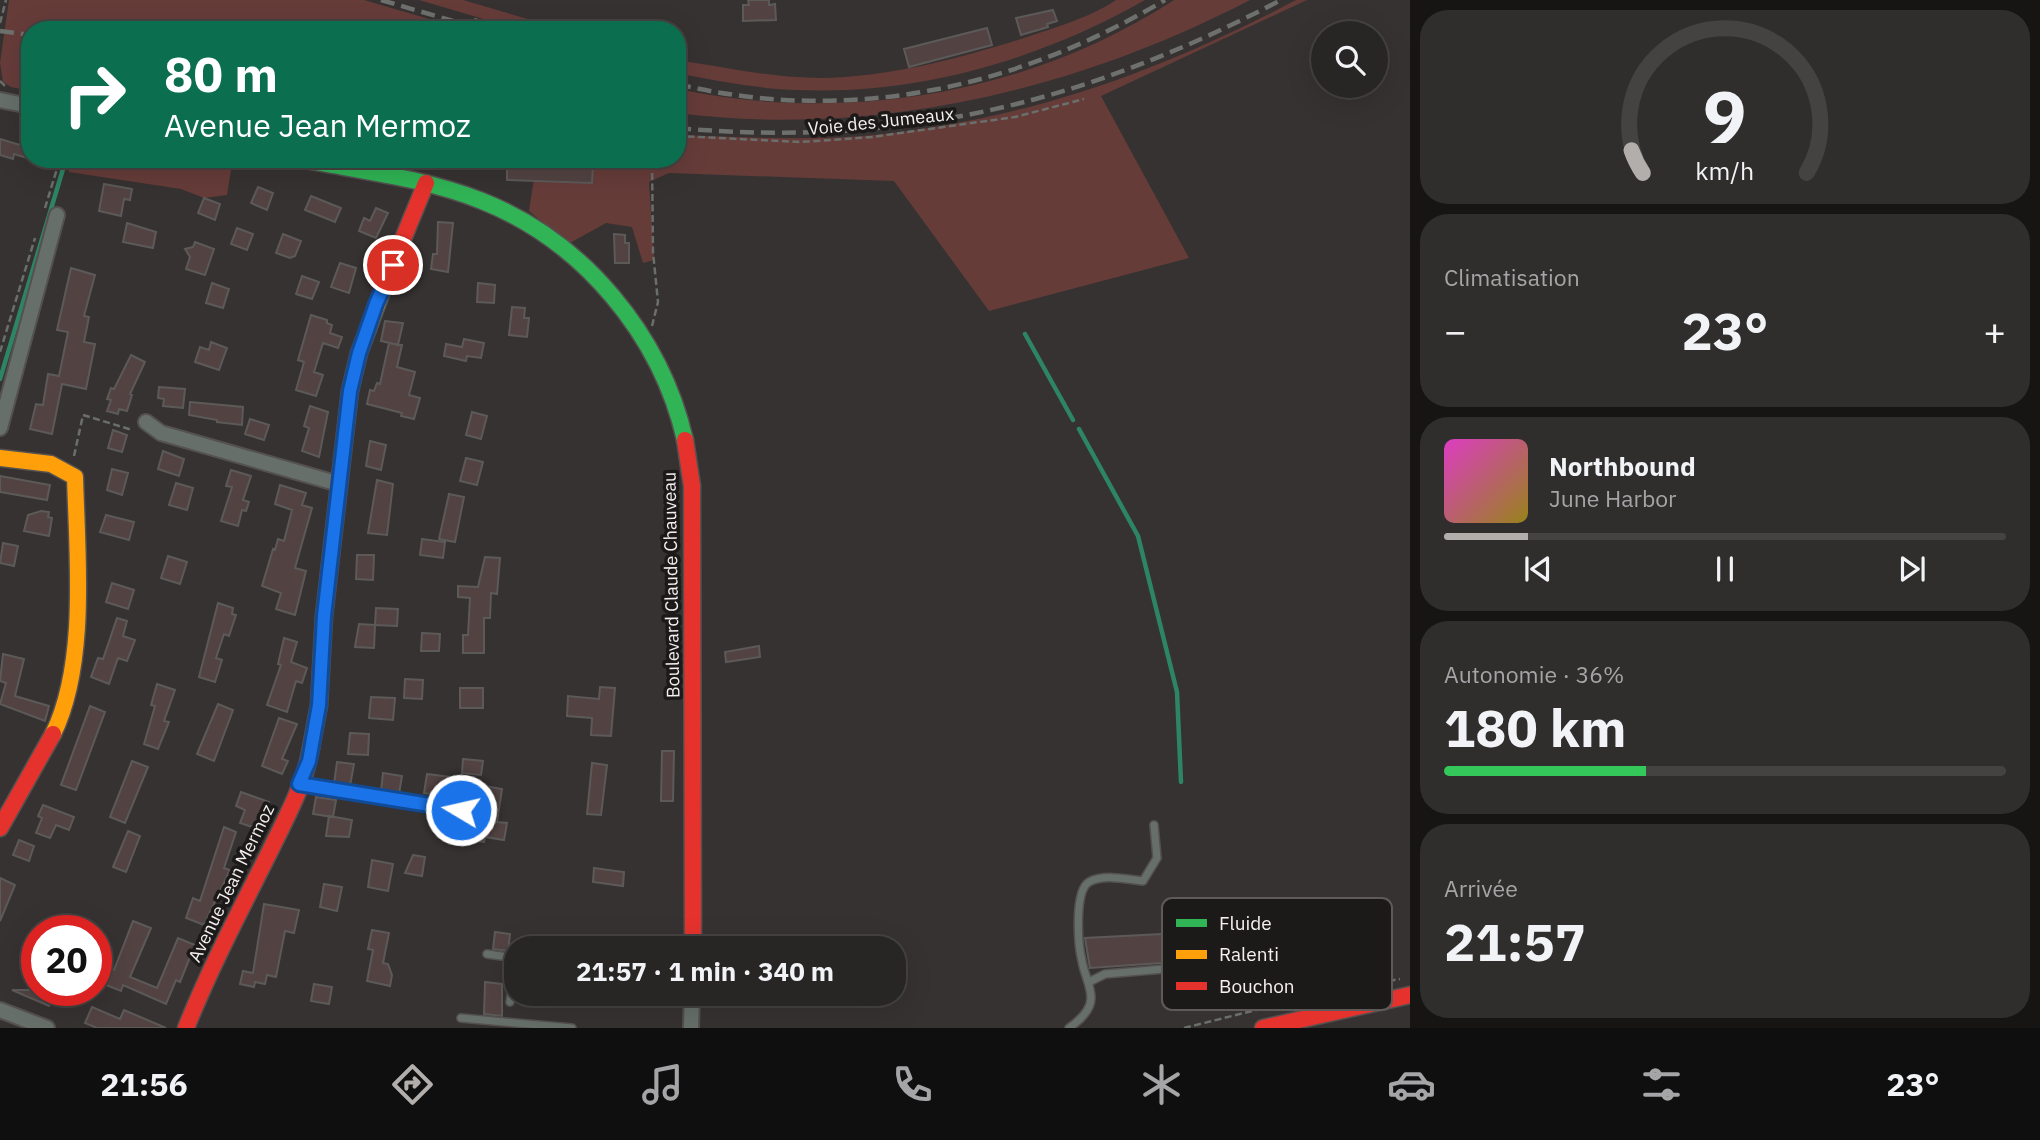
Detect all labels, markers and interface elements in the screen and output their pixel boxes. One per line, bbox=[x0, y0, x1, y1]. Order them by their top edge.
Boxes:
map controls bbox=[1311, 21, 1388, 98]
button: search bbox=[1311, 21, 1388, 98]
text: 80 m bbox=[164, 42, 278, 105]
icon: right bbox=[49, 49, 140, 140]
text: 9 bbox=[1703, 68, 1747, 163]
street label: Voie des Jumeaux bbox=[807, 102, 955, 140]
text: Avenue Jean Mermoz bbox=[164, 104, 471, 146]
text: km/h bbox=[1696, 154, 1754, 187]
pin bbox=[363, 235, 423, 295]
icon: arrive bbox=[374, 246, 412, 284]
text: Climatisation bbox=[1444, 262, 1580, 292]
text: 23° bbox=[1682, 297, 1768, 364]
text: − bbox=[1444, 306, 1467, 355]
text: + bbox=[1983, 306, 2006, 355]
text: Northbound bbox=[1549, 449, 1696, 483]
street label: Boulevard Claude Chauveau bbox=[658, 472, 684, 698]
text: June Harbor bbox=[1549, 483, 1677, 513]
icon: previous bbox=[1519, 550, 1557, 588]
icon: pause bbox=[1706, 550, 1744, 588]
icon: next bbox=[1893, 550, 1931, 588]
text: Autonomie · 36% bbox=[1444, 659, 1624, 689]
text: 180 km bbox=[1444, 694, 1626, 761]
position arrow bbox=[424, 773, 498, 847]
street label: Avenue Jean Mermoz bbox=[183, 800, 279, 966]
text: Arrivée bbox=[1444, 873, 1518, 903]
legend bbox=[1162, 898, 1392, 1010]
text: 21:57 bbox=[1444, 908, 1586, 975]
text: Fluide bbox=[1219, 911, 1272, 935]
speed limit sign: 20 bbox=[21, 915, 112, 1006]
text: Ralenti bbox=[1219, 942, 1279, 966]
text: 21:57 · 1 min · 340 m bbox=[576, 954, 834, 988]
text: Bouchon bbox=[1219, 974, 1295, 998]
icon: directions bbox=[388, 1060, 437, 1109]
icon: music bbox=[638, 1060, 687, 1109]
icon: phone bbox=[888, 1060, 937, 1109]
icon: climate bbox=[1137, 1060, 1186, 1109]
icon: car bbox=[1387, 1060, 1436, 1109]
icon: filters bbox=[1637, 1060, 1686, 1109]
text: 21:56 bbox=[100, 1063, 188, 1105]
text: 23° bbox=[1886, 1063, 1940, 1105]

